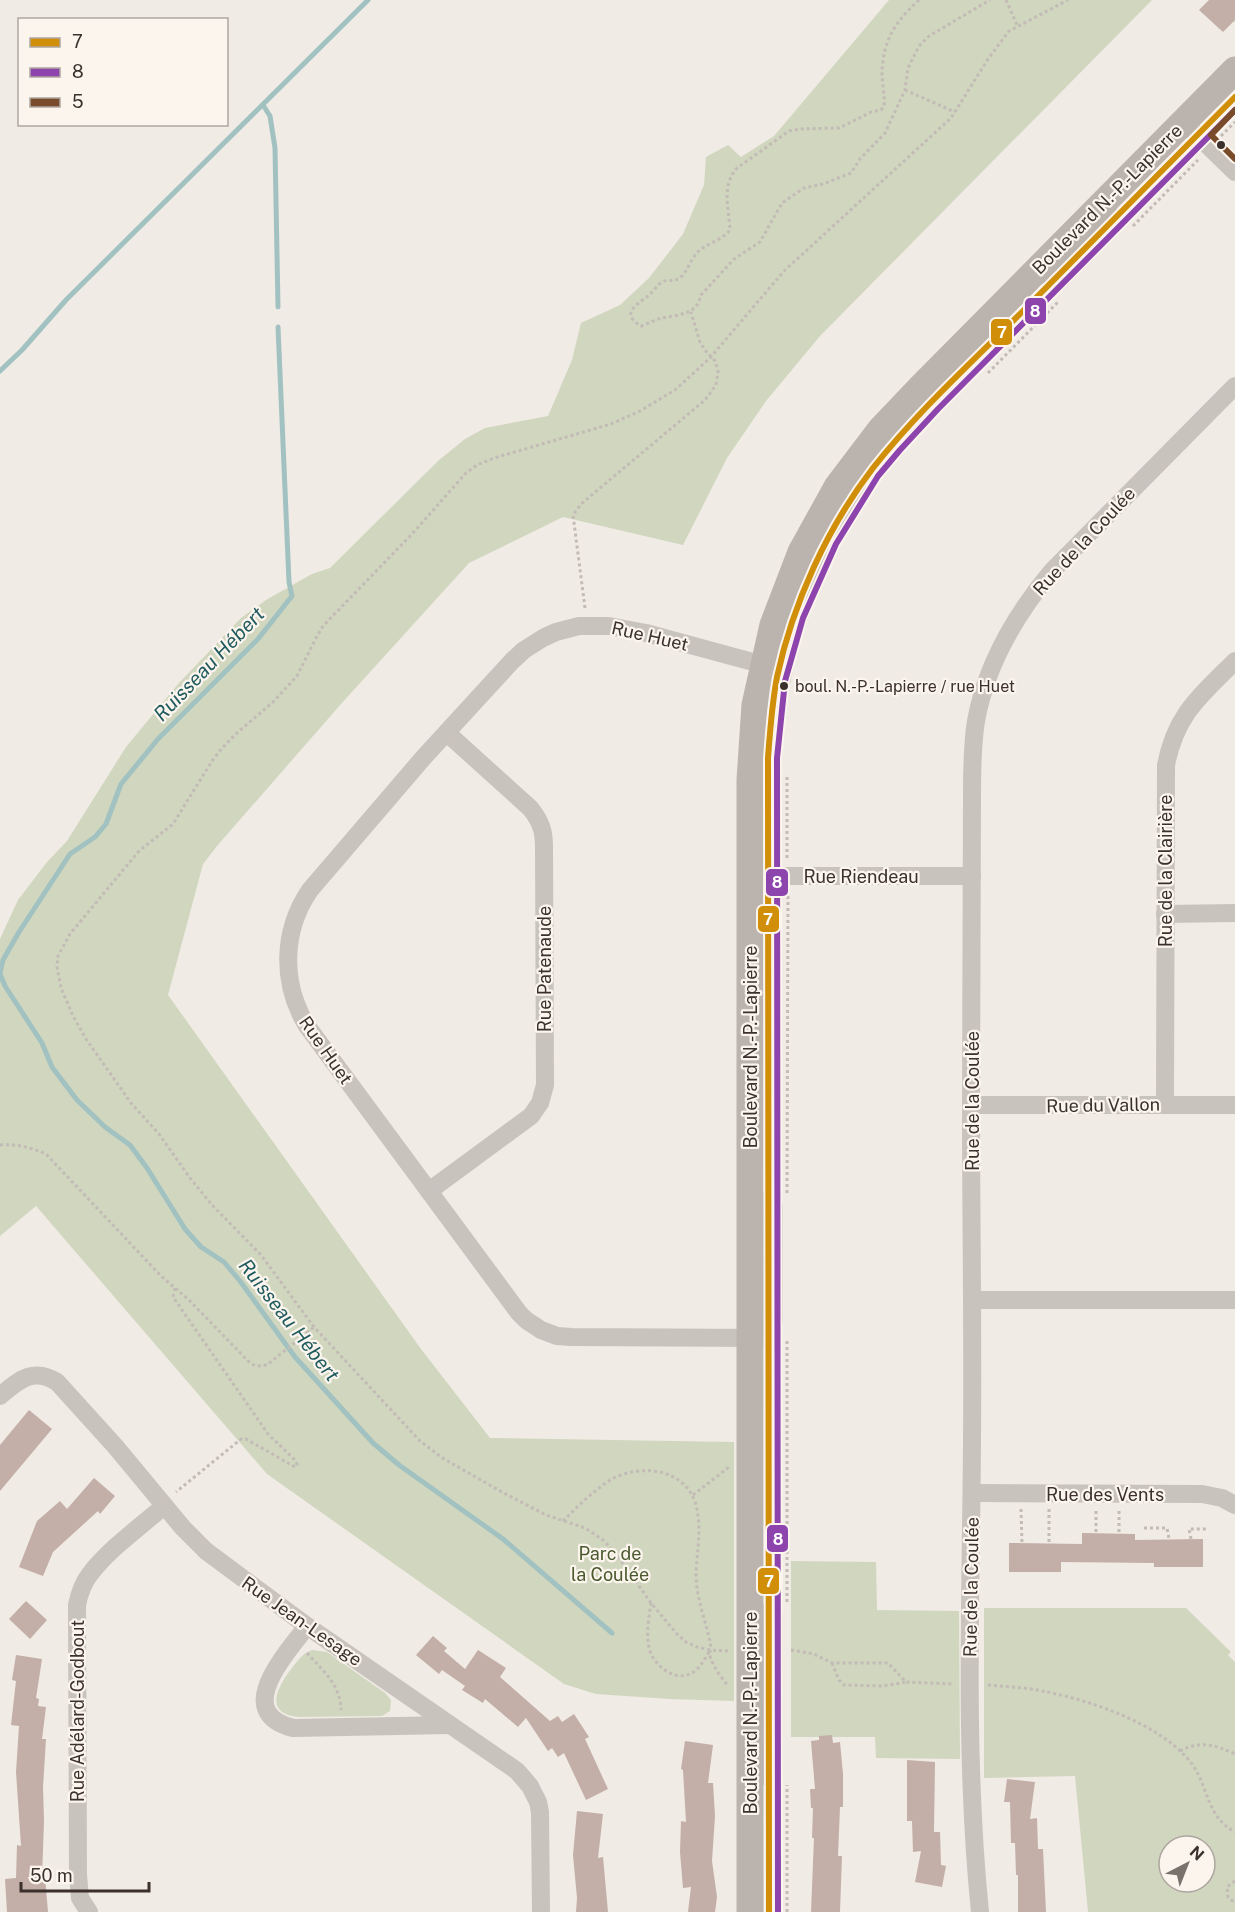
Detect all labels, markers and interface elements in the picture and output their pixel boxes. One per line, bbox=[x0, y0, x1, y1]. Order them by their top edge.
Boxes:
legend bbox=[18, 18, 228, 126]
text: 7 bbox=[72, 31, 83, 52]
text: 8 bbox=[72, 61, 84, 82]
text: 5 bbox=[72, 91, 84, 112]
street label: Boulevard N.-P.-Lapierre bbox=[1028, 120, 1186, 278]
unlabelled marker bbox=[1215, 139, 1227, 151]
line badge: 8 bbox=[1024, 297, 1047, 325]
text: 8 bbox=[1030, 302, 1041, 321]
line badge: 7 bbox=[990, 318, 1013, 346]
text: 7 bbox=[997, 323, 1007, 342]
street label: Rue de la Coulée bbox=[1029, 483, 1139, 599]
water label: Ruisseau Hébert bbox=[149, 602, 270, 726]
street label: Rue Huet bbox=[610, 617, 690, 655]
place label: boul. N.-P.-Lapierre / rue Huet bbox=[795, 677, 1015, 696]
marker: boul. N.-P.-Lapierre / rue Huet bbox=[778, 680, 790, 692]
street label: Rue de la Clairière bbox=[1155, 795, 1176, 947]
street label: Rue Riendeau bbox=[803, 866, 919, 887]
line badge: 8 bbox=[765, 868, 789, 897]
text: 8 bbox=[772, 873, 783, 892]
line badge: 7 bbox=[757, 905, 780, 933]
street label: Rue Patenaude bbox=[534, 906, 555, 1032]
text: 7 bbox=[763, 910, 773, 929]
street label: Boulevard N.-P.-Lapierre bbox=[740, 945, 761, 1149]
street label: Rue Huet bbox=[295, 1012, 357, 1088]
street label: Rue de la Coulée bbox=[962, 1031, 983, 1171]
street label: Rue du Vallon bbox=[1046, 1094, 1160, 1116]
water label: Ruisseau Hébert bbox=[234, 1254, 345, 1386]
street label: Rue des Vents bbox=[1046, 1484, 1164, 1505]
street label: Rue de la Coulée bbox=[959, 1517, 983, 1657]
line badge: 8 bbox=[766, 1524, 789, 1553]
text: 8 bbox=[773, 1530, 784, 1549]
park label: Parc de la Coulée bbox=[571, 1543, 649, 1585]
line badge: 7 bbox=[757, 1567, 780, 1595]
street label: Rue Jean-Lesage bbox=[238, 1572, 366, 1670]
text: 7 bbox=[764, 1572, 774, 1591]
street label: Boulevard N.-P.-Lapierre bbox=[740, 1611, 761, 1815]
street label: Rue Adélard-Godbout bbox=[67, 1620, 88, 1802]
north arrow bbox=[1157, 1834, 1217, 1894]
text: N bbox=[1186, 1842, 1208, 1864]
scale bar bbox=[21, 1855, 148, 1893]
text: 50 m bbox=[30, 1865, 73, 1886]

